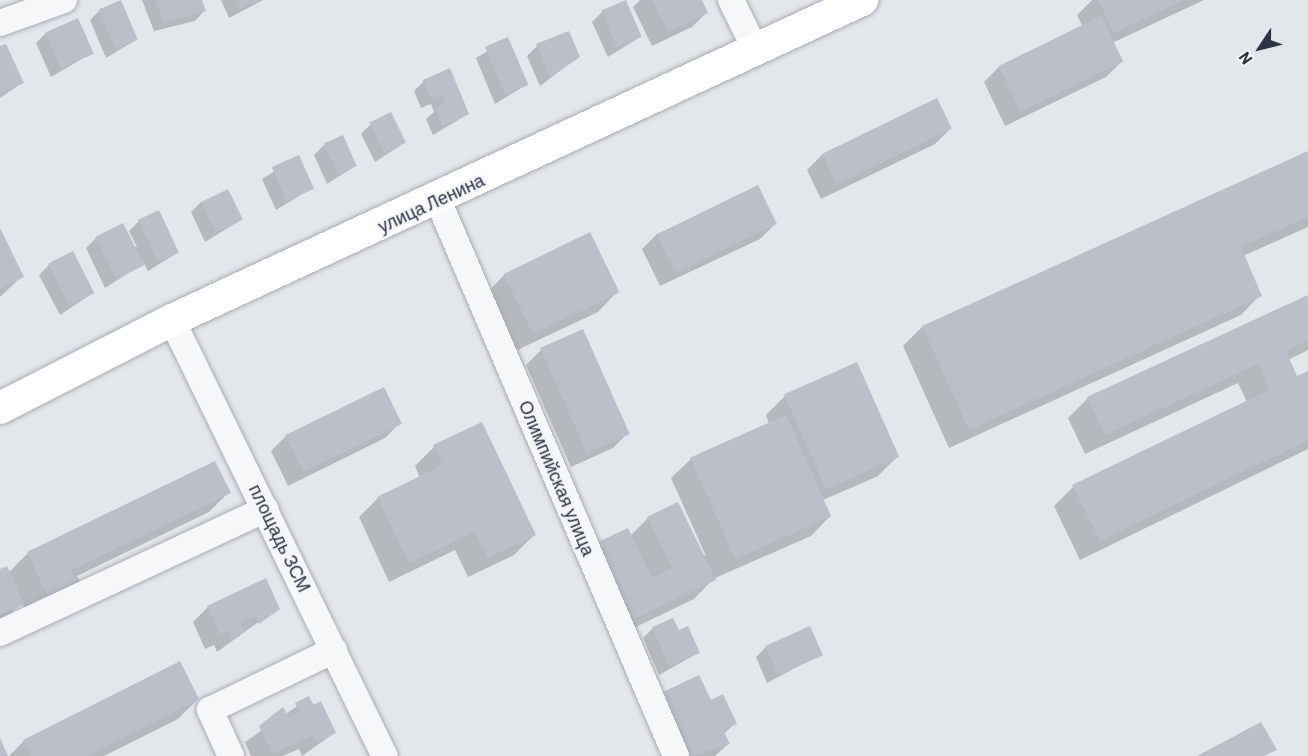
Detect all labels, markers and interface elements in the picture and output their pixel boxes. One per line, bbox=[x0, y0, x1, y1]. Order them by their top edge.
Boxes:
north arrow bbox=[1230, 18, 1290, 78]
text: N bbox=[1234, 49, 1256, 68]
street label: улица Ленина bbox=[374, 169, 488, 237]
street label: Олимпийская улица bbox=[514, 397, 600, 559]
street label: площадь ЗСМ bbox=[245, 481, 315, 595]

